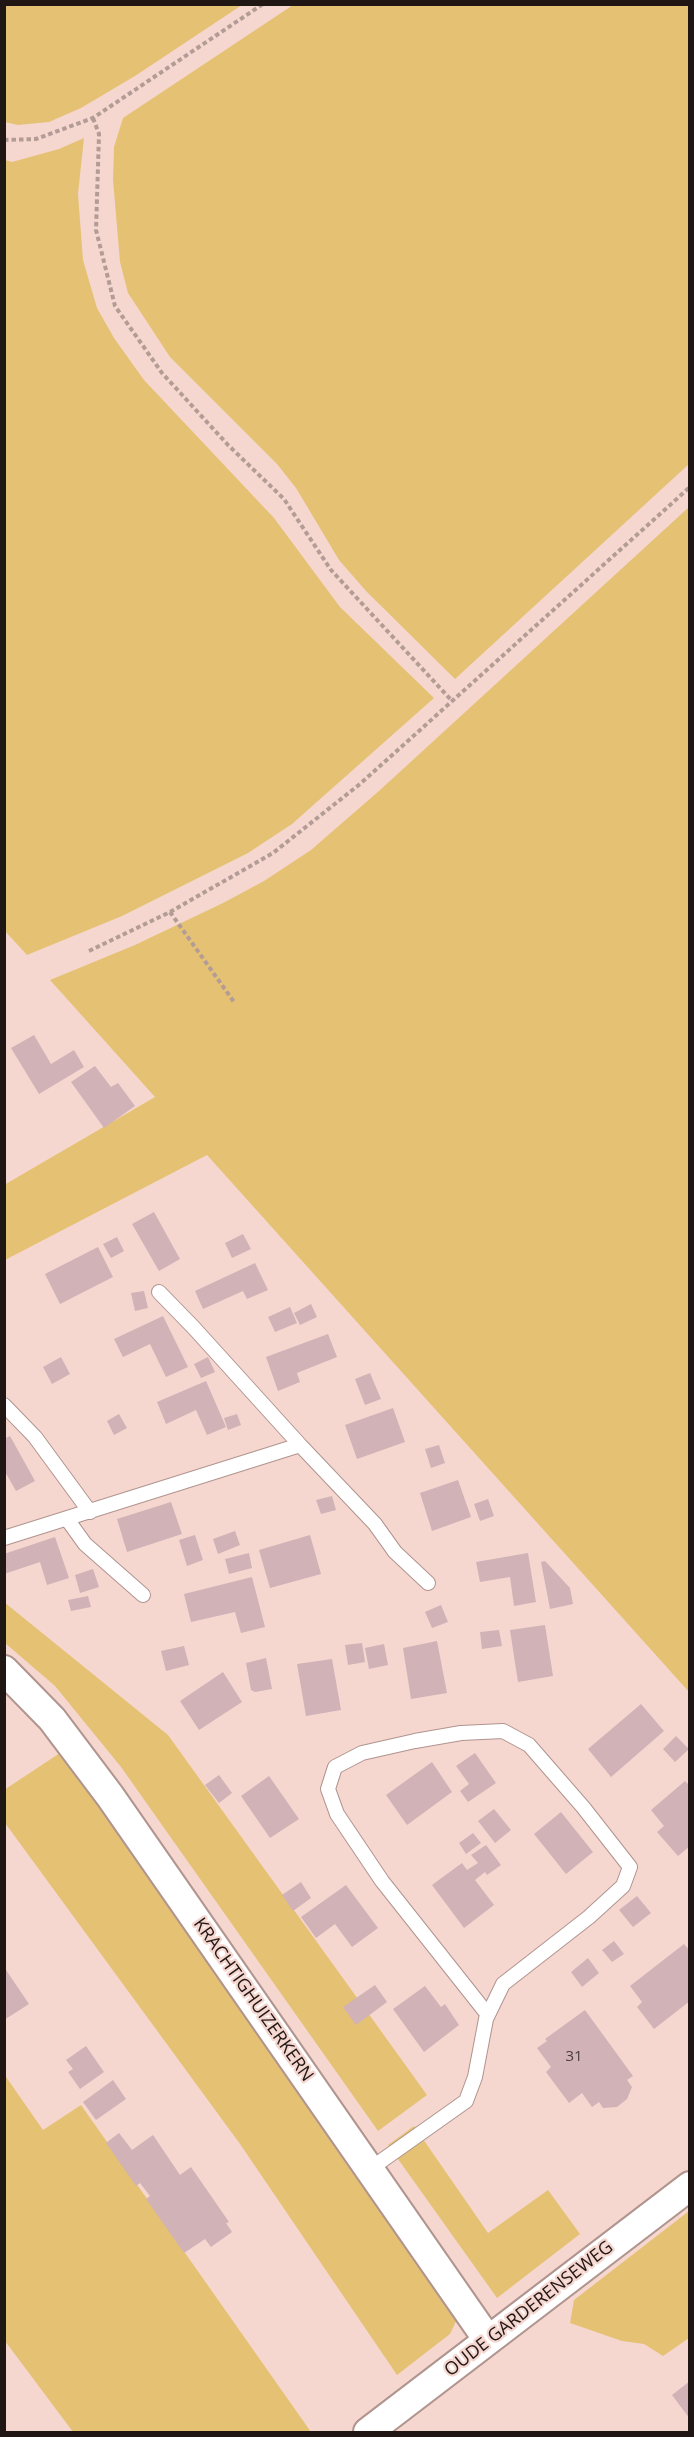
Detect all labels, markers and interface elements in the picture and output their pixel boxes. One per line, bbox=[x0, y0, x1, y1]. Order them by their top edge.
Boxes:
street label: KRACHTIGHUIZERKERN bbox=[188, 1914, 318, 2086]
house number: 31 bbox=[565, 2048, 583, 2066]
street label: OUDE GARDERENSEWEG bbox=[440, 2237, 618, 2381]

